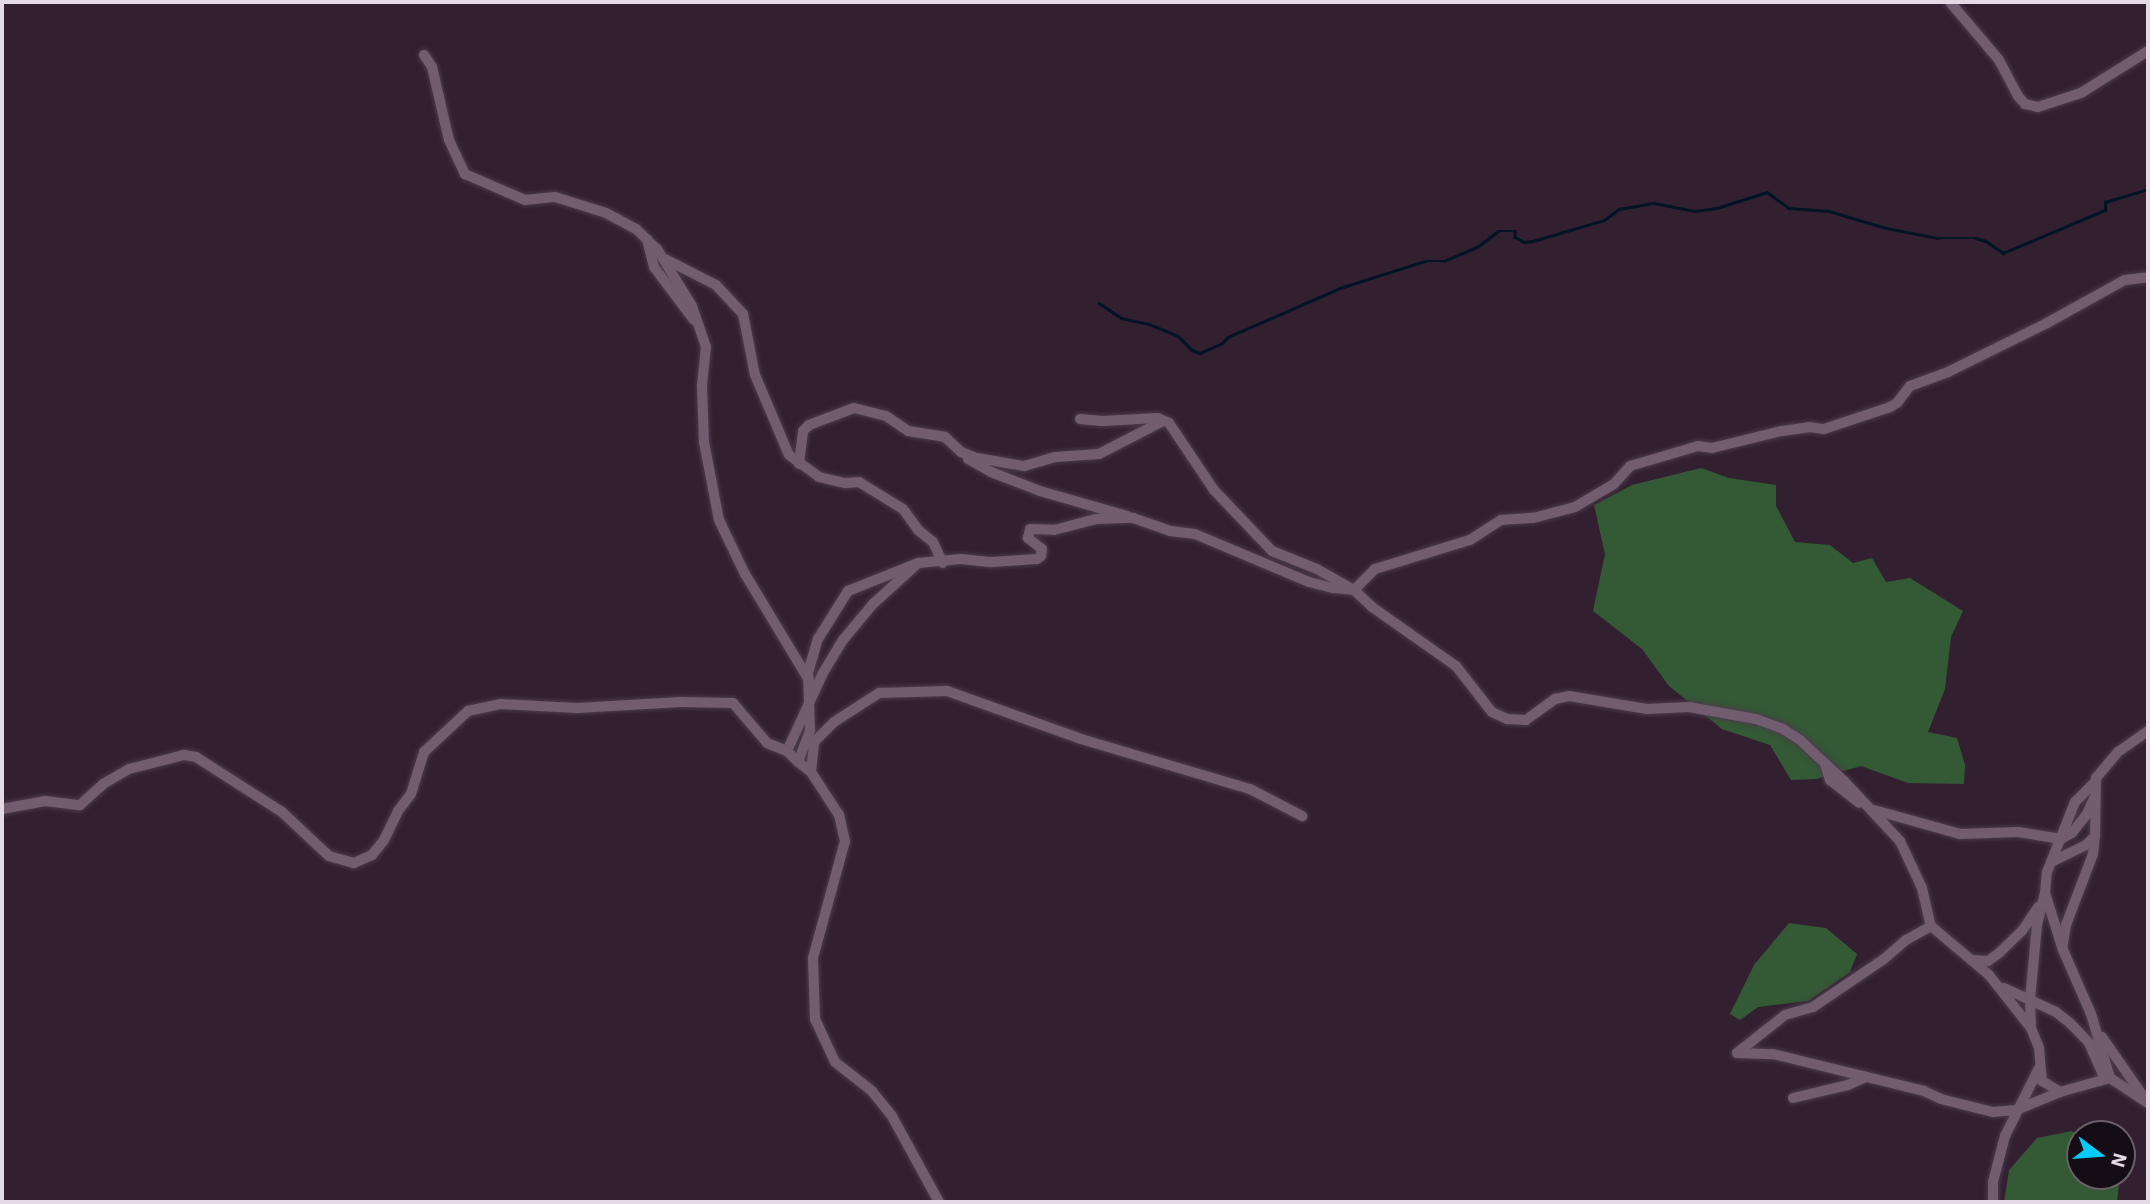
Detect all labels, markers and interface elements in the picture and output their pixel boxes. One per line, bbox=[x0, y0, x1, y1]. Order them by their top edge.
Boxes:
north arrow bbox=[2066, 1120, 2136, 1190]
text: N bbox=[2106, 1150, 2133, 1170]

